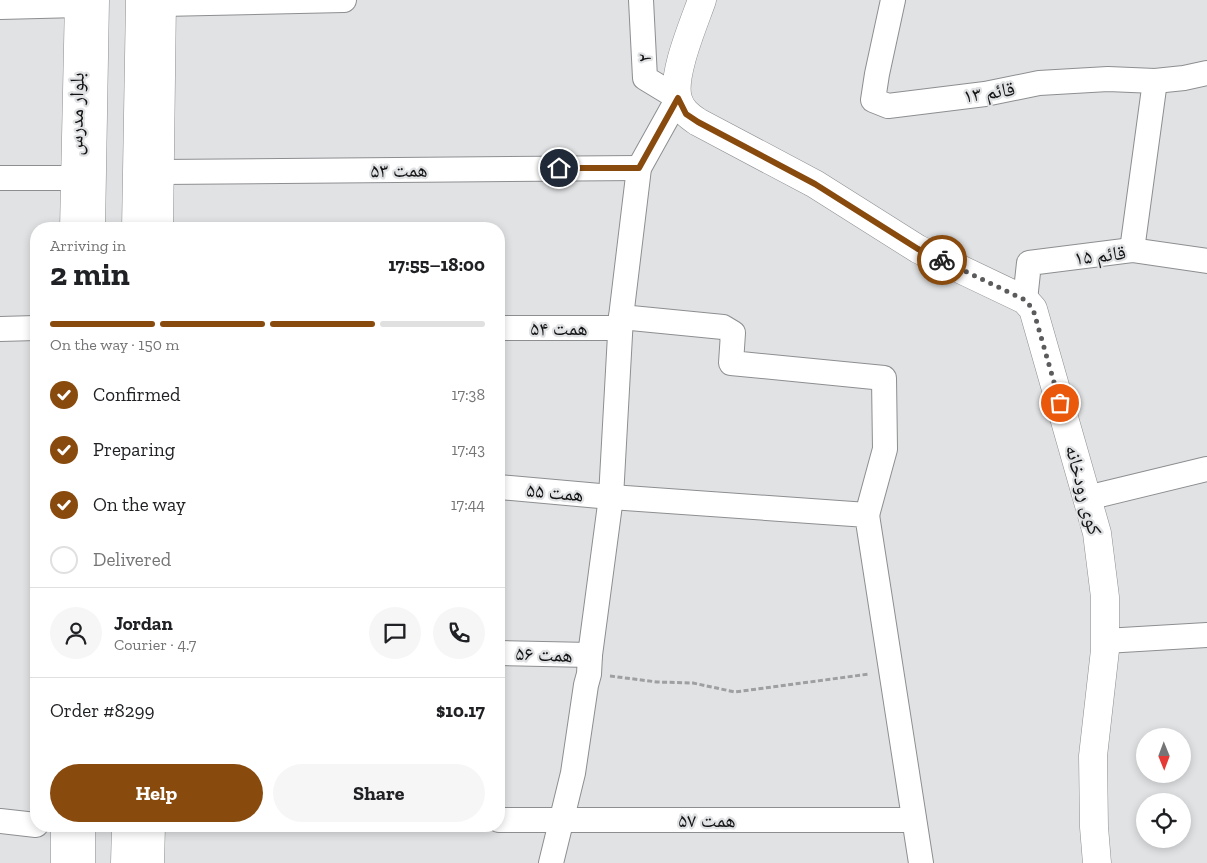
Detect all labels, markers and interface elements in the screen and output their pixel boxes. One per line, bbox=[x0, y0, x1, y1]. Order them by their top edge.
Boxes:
street label: ۲ bbox=[632, 53, 656, 63]
street label: بلوار مدرس bbox=[63, 72, 89, 156]
street label: قائم ۱۳ bbox=[961, 76, 1017, 110]
pin bbox=[538, 147, 580, 189]
icon: home bbox=[545, 154, 573, 182]
street label: همت ۵۳ bbox=[370, 158, 428, 182]
courier bbox=[917, 235, 967, 285]
text: Arriving in bbox=[50, 236, 126, 255]
street label: قائم ۱۵ bbox=[1073, 240, 1128, 272]
icon: bike bbox=[928, 246, 956, 274]
text: 17:55–18:00 bbox=[388, 253, 485, 276]
text: 2 min bbox=[50, 255, 130, 293]
street label: همت ۵۴ bbox=[530, 316, 588, 340]
text: On the way · 150 m bbox=[50, 335, 179, 354]
icon: check bbox=[50, 381, 78, 409]
pin bbox=[1039, 382, 1081, 424]
text: Confirmed bbox=[93, 383, 180, 406]
text: 17:38 bbox=[452, 385, 485, 404]
icon: bag bbox=[1046, 389, 1074, 417]
icon: check bbox=[50, 436, 78, 464]
text: Preparing bbox=[93, 438, 175, 461]
text: 17:43 bbox=[452, 440, 485, 459]
street label: کوی رودخانه bbox=[1060, 442, 1108, 538]
street label: همت ۵۵ bbox=[525, 478, 585, 506]
icon: check bbox=[50, 491, 78, 519]
text: On the way bbox=[93, 493, 186, 516]
text: 17:44 bbox=[451, 495, 485, 514]
text: Delivered bbox=[93, 548, 171, 571]
button: person bbox=[50, 607, 102, 659]
button: chat bbox=[369, 607, 421, 659]
button: phone bbox=[433, 607, 485, 659]
text: Jordan bbox=[114, 612, 173, 635]
text: Courier · 4.7 bbox=[114, 635, 196, 654]
street label: همت ۵۶ bbox=[515, 641, 573, 667]
text: Order #8299 bbox=[50, 699, 155, 722]
text: $10.17 bbox=[436, 699, 485, 722]
north arrow bbox=[1136, 728, 1191, 782]
map controls bbox=[1136, 728, 1191, 848]
button: Help bbox=[50, 764, 263, 822]
button: Share bbox=[273, 764, 485, 822]
button: locate bbox=[1136, 793, 1191, 848]
street label: همت ۵۷ bbox=[678, 808, 736, 832]

